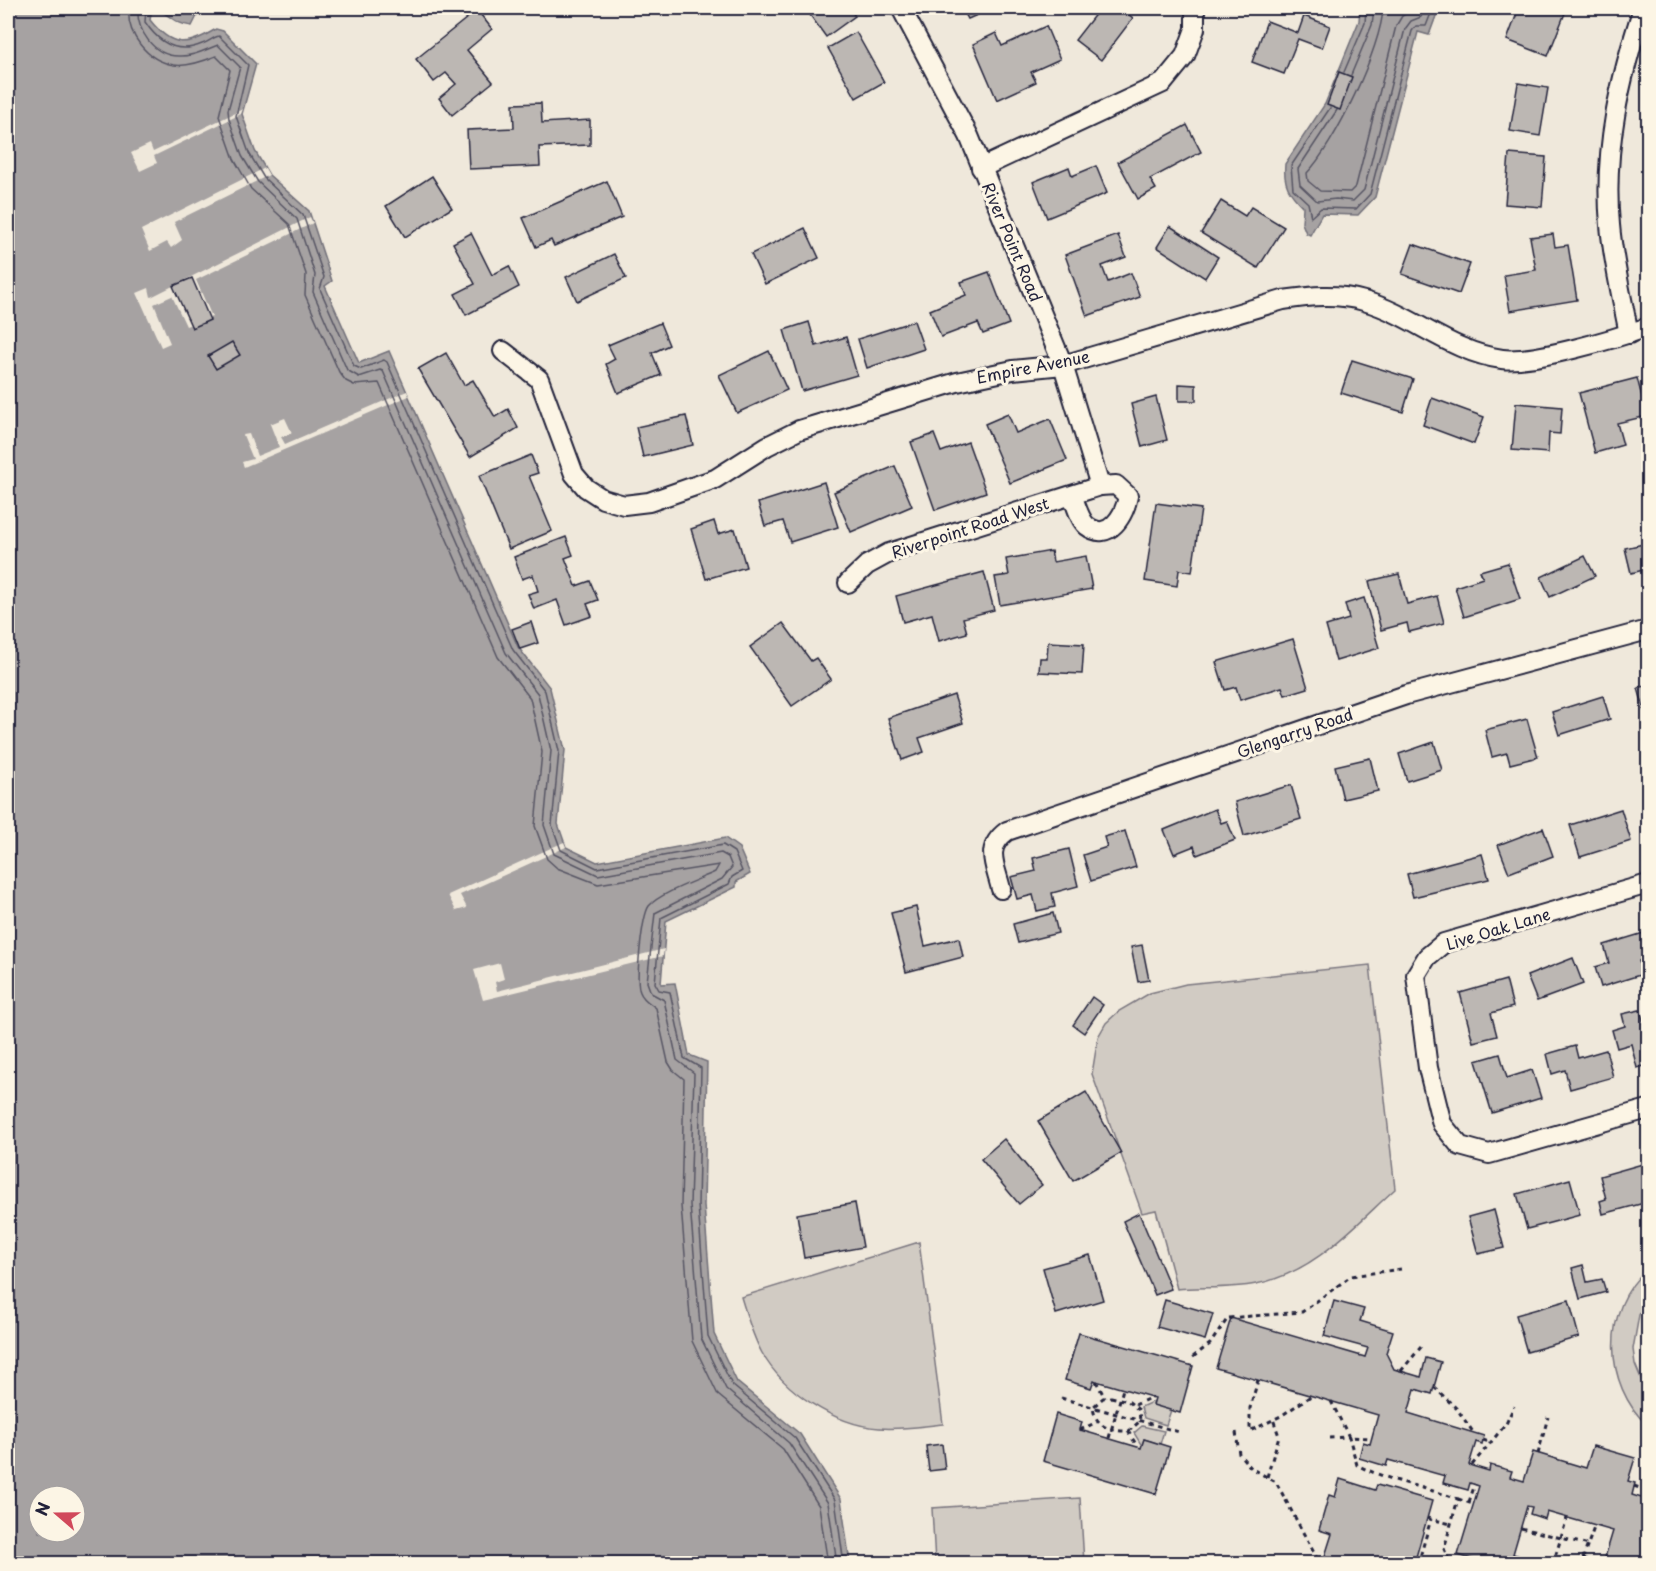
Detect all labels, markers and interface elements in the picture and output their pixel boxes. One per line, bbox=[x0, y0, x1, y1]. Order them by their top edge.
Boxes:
street label: River Point Road bbox=[977, 178, 1049, 305]
street label: Empire Avenue bbox=[974, 343, 1092, 389]
street label: Riverpoint Road West bbox=[888, 490, 1052, 564]
street label: Glengarry Road bbox=[1233, 701, 1356, 763]
street label: Live Oak Lane bbox=[1443, 901, 1553, 955]
north arrow bbox=[27, 1484, 87, 1544]
text: N bbox=[29, 1498, 55, 1519]

